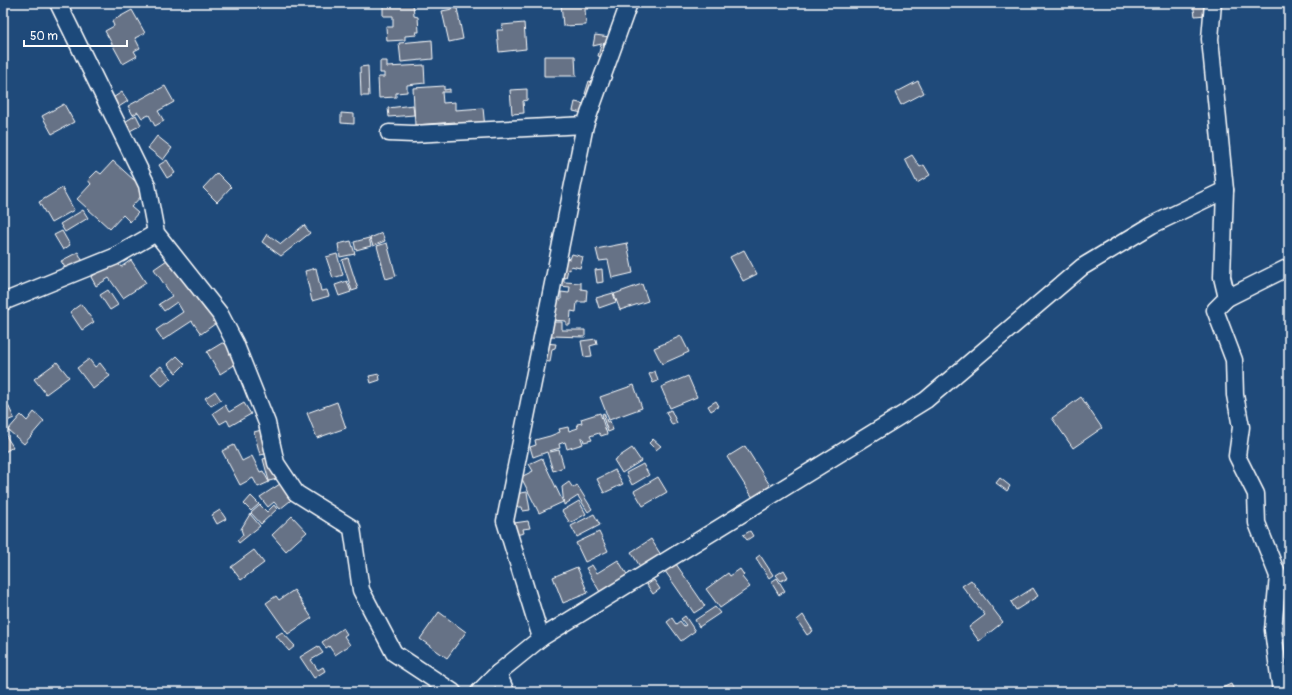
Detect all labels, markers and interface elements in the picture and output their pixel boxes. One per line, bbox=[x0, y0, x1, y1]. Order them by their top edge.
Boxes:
scale bar bbox=[24, 22, 127, 48]
text: 50 m bbox=[30, 29, 58, 44]

